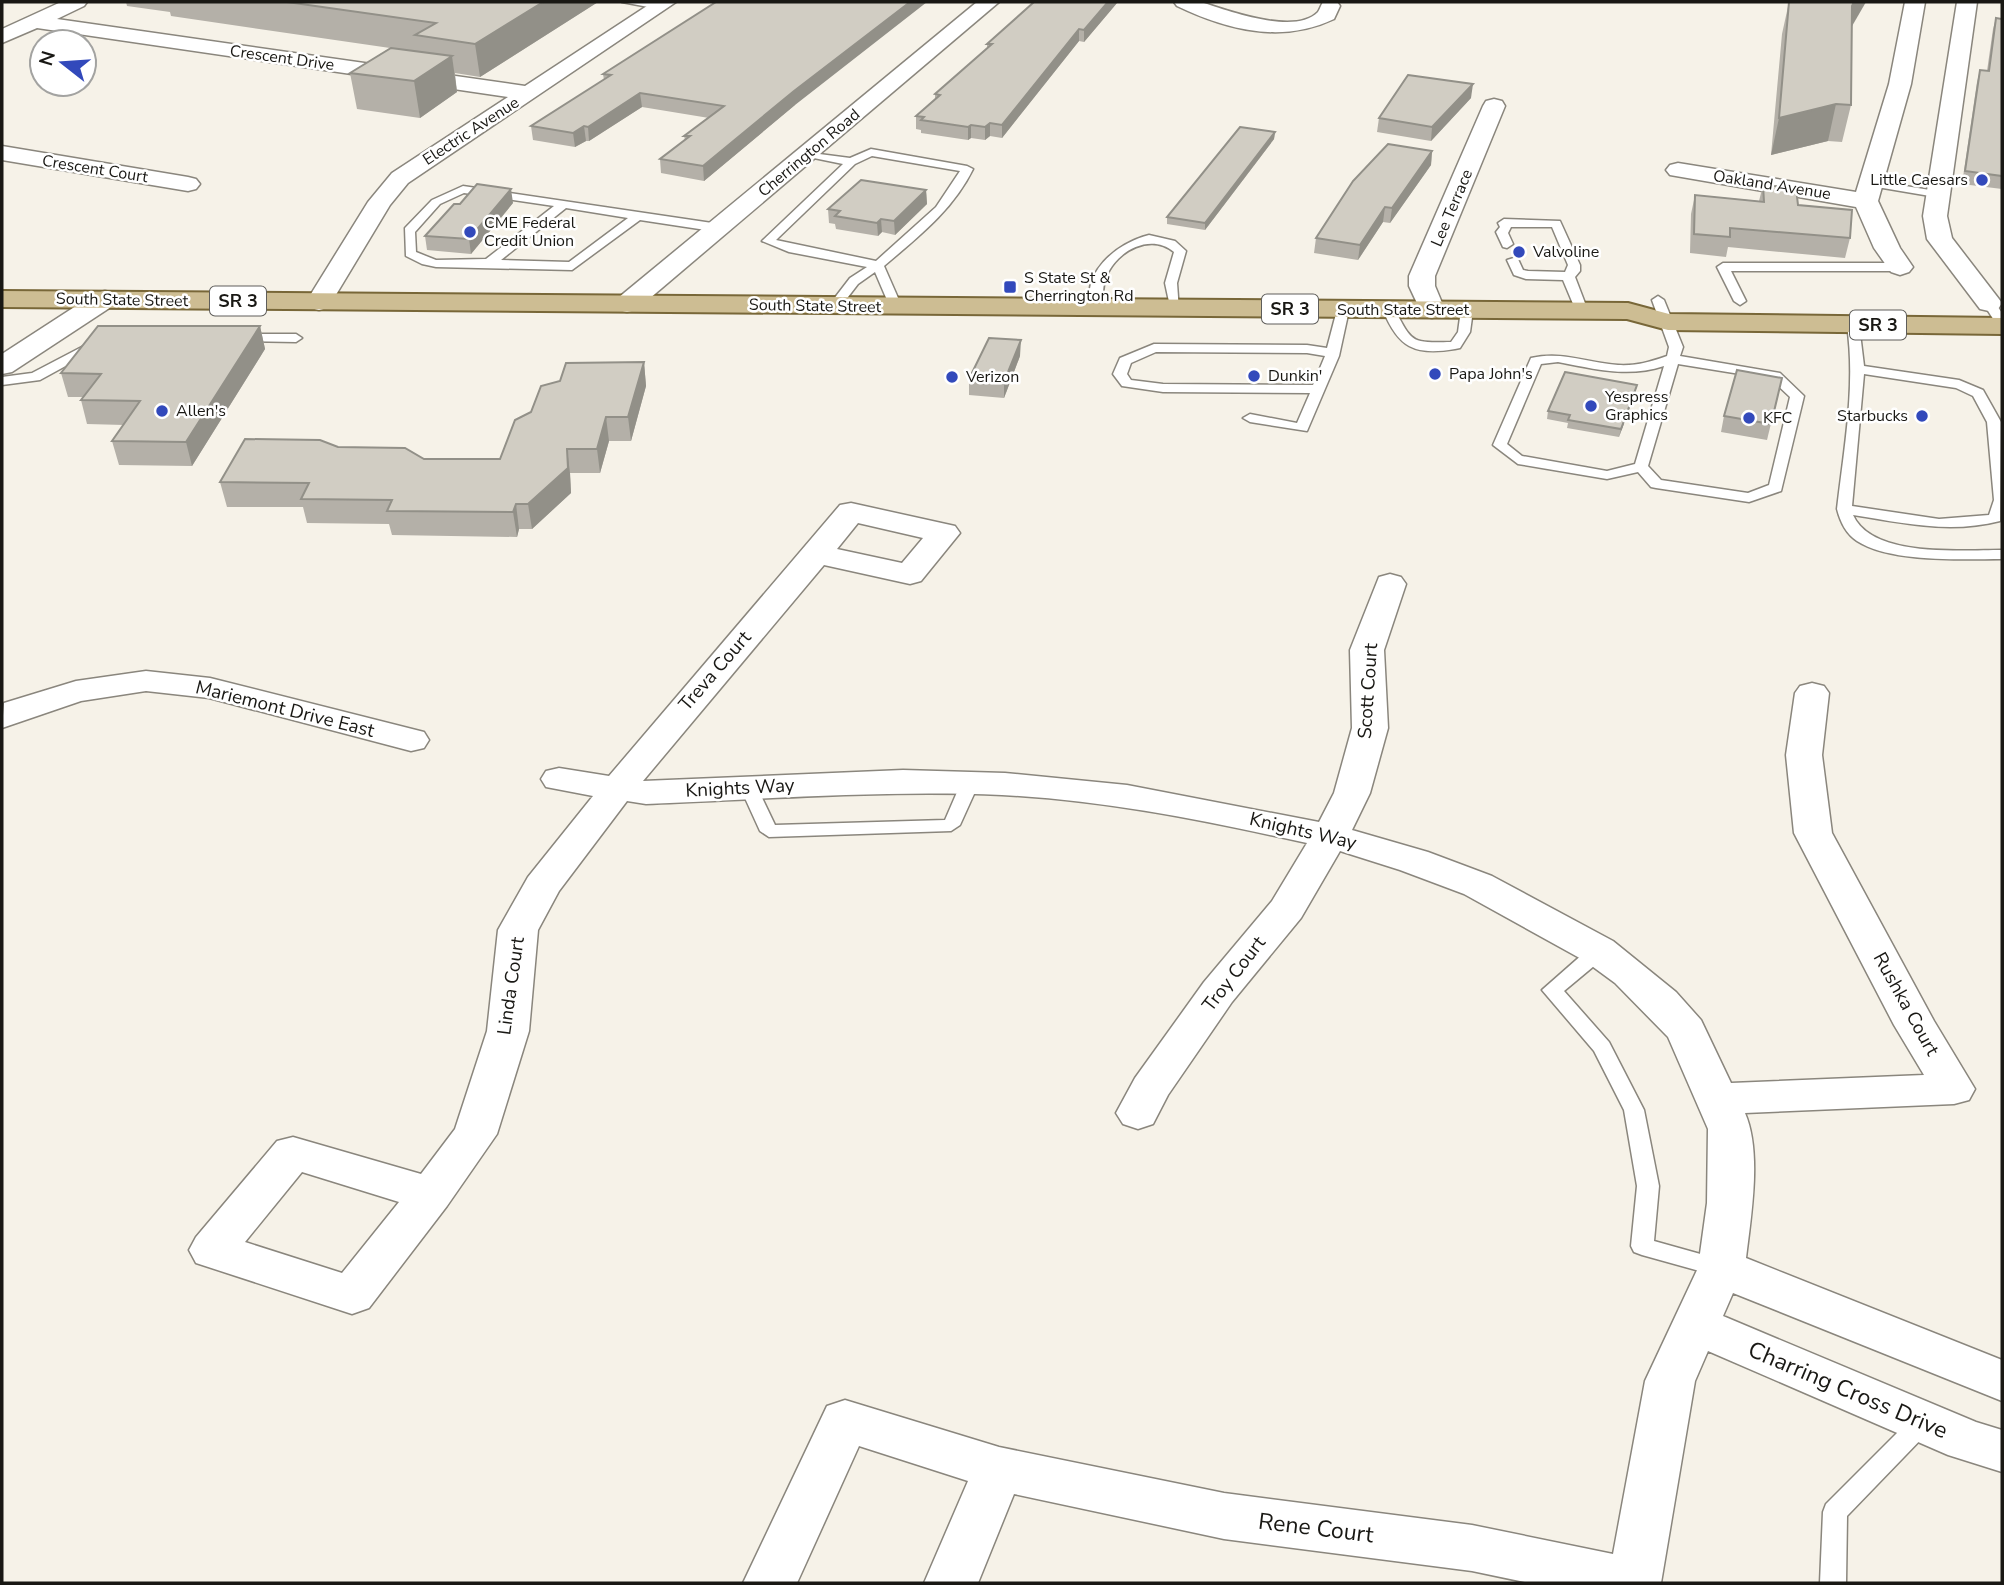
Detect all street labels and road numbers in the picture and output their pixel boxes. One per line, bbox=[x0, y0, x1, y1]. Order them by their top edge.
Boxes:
street label: Crescent Drive bbox=[228, 40, 336, 76]
street label: Electric Avenue bbox=[418, 92, 524, 170]
street label: Cherrington Road bbox=[753, 104, 865, 202]
street label: Crescent Court bbox=[40, 150, 150, 188]
street label: Oakland Avenue bbox=[1712, 165, 1832, 205]
street label: Lee Terrace bbox=[1426, 166, 1478, 250]
road number: SR 3 bbox=[210, 286, 266, 316]
street label: South State Street bbox=[56, 288, 189, 312]
street label: South State Street bbox=[749, 294, 882, 318]
road number: SR 3 bbox=[1262, 295, 1318, 324]
street label: South State Street bbox=[1337, 299, 1469, 321]
road number: SR 3 bbox=[1850, 310, 1906, 340]
street label: Treva Court bbox=[673, 625, 757, 717]
street label: Scott Court bbox=[1352, 642, 1384, 740]
street label: Mariemont Drive East bbox=[193, 674, 377, 744]
street label: Knights Way bbox=[685, 772, 795, 804]
street label: Knights Way bbox=[1247, 806, 1359, 856]
street label: Troy Court bbox=[1196, 931, 1272, 1017]
street label: Linda Court bbox=[491, 935, 531, 1037]
street label: Rushka Court bbox=[1867, 947, 1945, 1061]
street label: Charring Cross Drive bbox=[1743, 1334, 1953, 1446]
street label: Rene Court bbox=[1257, 1506, 1376, 1551]

